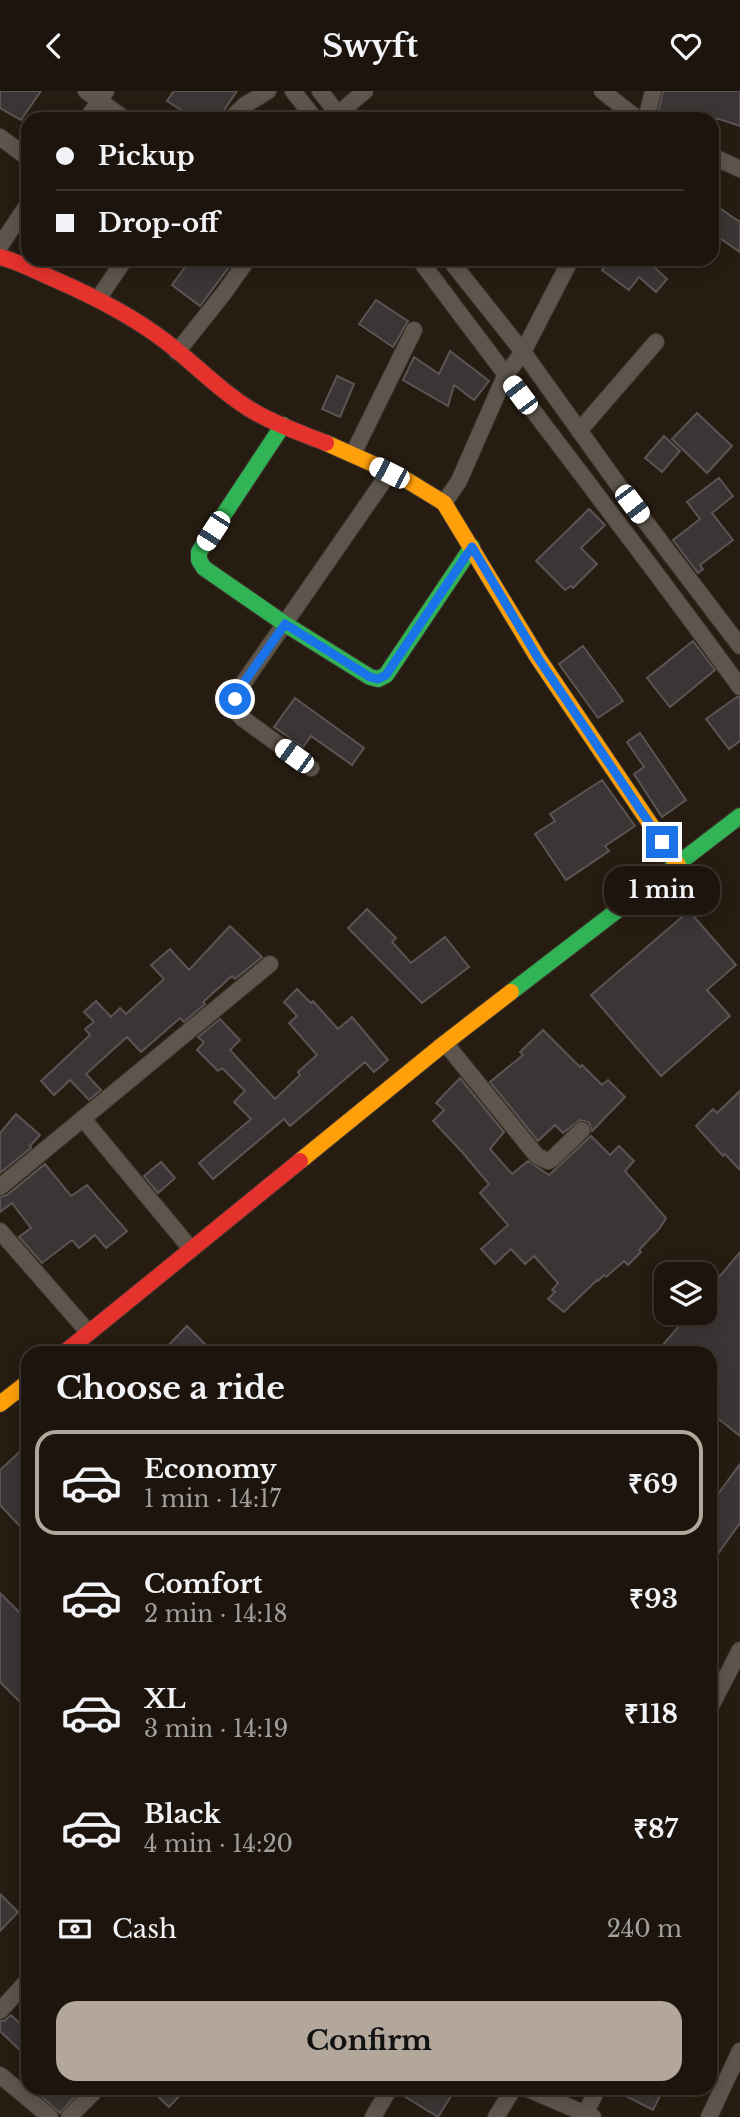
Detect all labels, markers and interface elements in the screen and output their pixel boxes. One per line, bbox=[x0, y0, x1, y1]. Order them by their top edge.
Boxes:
text: Swyft bbox=[322, 26, 418, 66]
icon: back bbox=[35, 27, 73, 65]
icon: heart bbox=[667, 27, 705, 65]
text: Pickup bbox=[98, 140, 195, 172]
text: Drop-off bbox=[98, 207, 219, 239]
car bbox=[499, 372, 542, 418]
car bbox=[366, 454, 413, 492]
car bbox=[611, 481, 654, 527]
car bbox=[193, 508, 234, 554]
route start bbox=[219, 683, 251, 715]
car bbox=[271, 735, 318, 777]
route end bbox=[646, 826, 678, 858]
callout: 1 min bbox=[604, 867, 720, 915]
text: 1 min bbox=[629, 876, 695, 904]
map controls bbox=[654, 1262, 717, 1325]
button: layers bbox=[654, 1262, 717, 1325]
text: Choose a ride bbox=[56, 1368, 285, 1408]
icon: car bbox=[60, 1451, 123, 1514]
text: Economy bbox=[144, 1453, 277, 1485]
text: ₹69 bbox=[628, 1468, 678, 1500]
text: 1 min · 14:17 bbox=[144, 1485, 281, 1513]
icon: car bbox=[60, 1566, 123, 1629]
text: Comfort bbox=[144, 1568, 262, 1600]
text: ₹93 bbox=[629, 1583, 678, 1615]
text: 2 min · 14:18 bbox=[144, 1600, 287, 1628]
icon: car bbox=[60, 1681, 123, 1744]
text: XL bbox=[144, 1683, 186, 1715]
text: ₹118 bbox=[624, 1698, 678, 1730]
text: 3 min · 14:19 bbox=[144, 1715, 288, 1743]
icon: car bbox=[60, 1796, 123, 1859]
text: Black bbox=[144, 1798, 221, 1830]
text: ₹87 bbox=[633, 1813, 678, 1845]
text: 4 min · 14:20 bbox=[144, 1830, 293, 1858]
icon: cash bbox=[56, 1910, 94, 1948]
text: Cash bbox=[112, 1913, 177, 1945]
text: 240 m bbox=[607, 1915, 682, 1943]
button: Confirm bbox=[56, 2001, 682, 2081]

